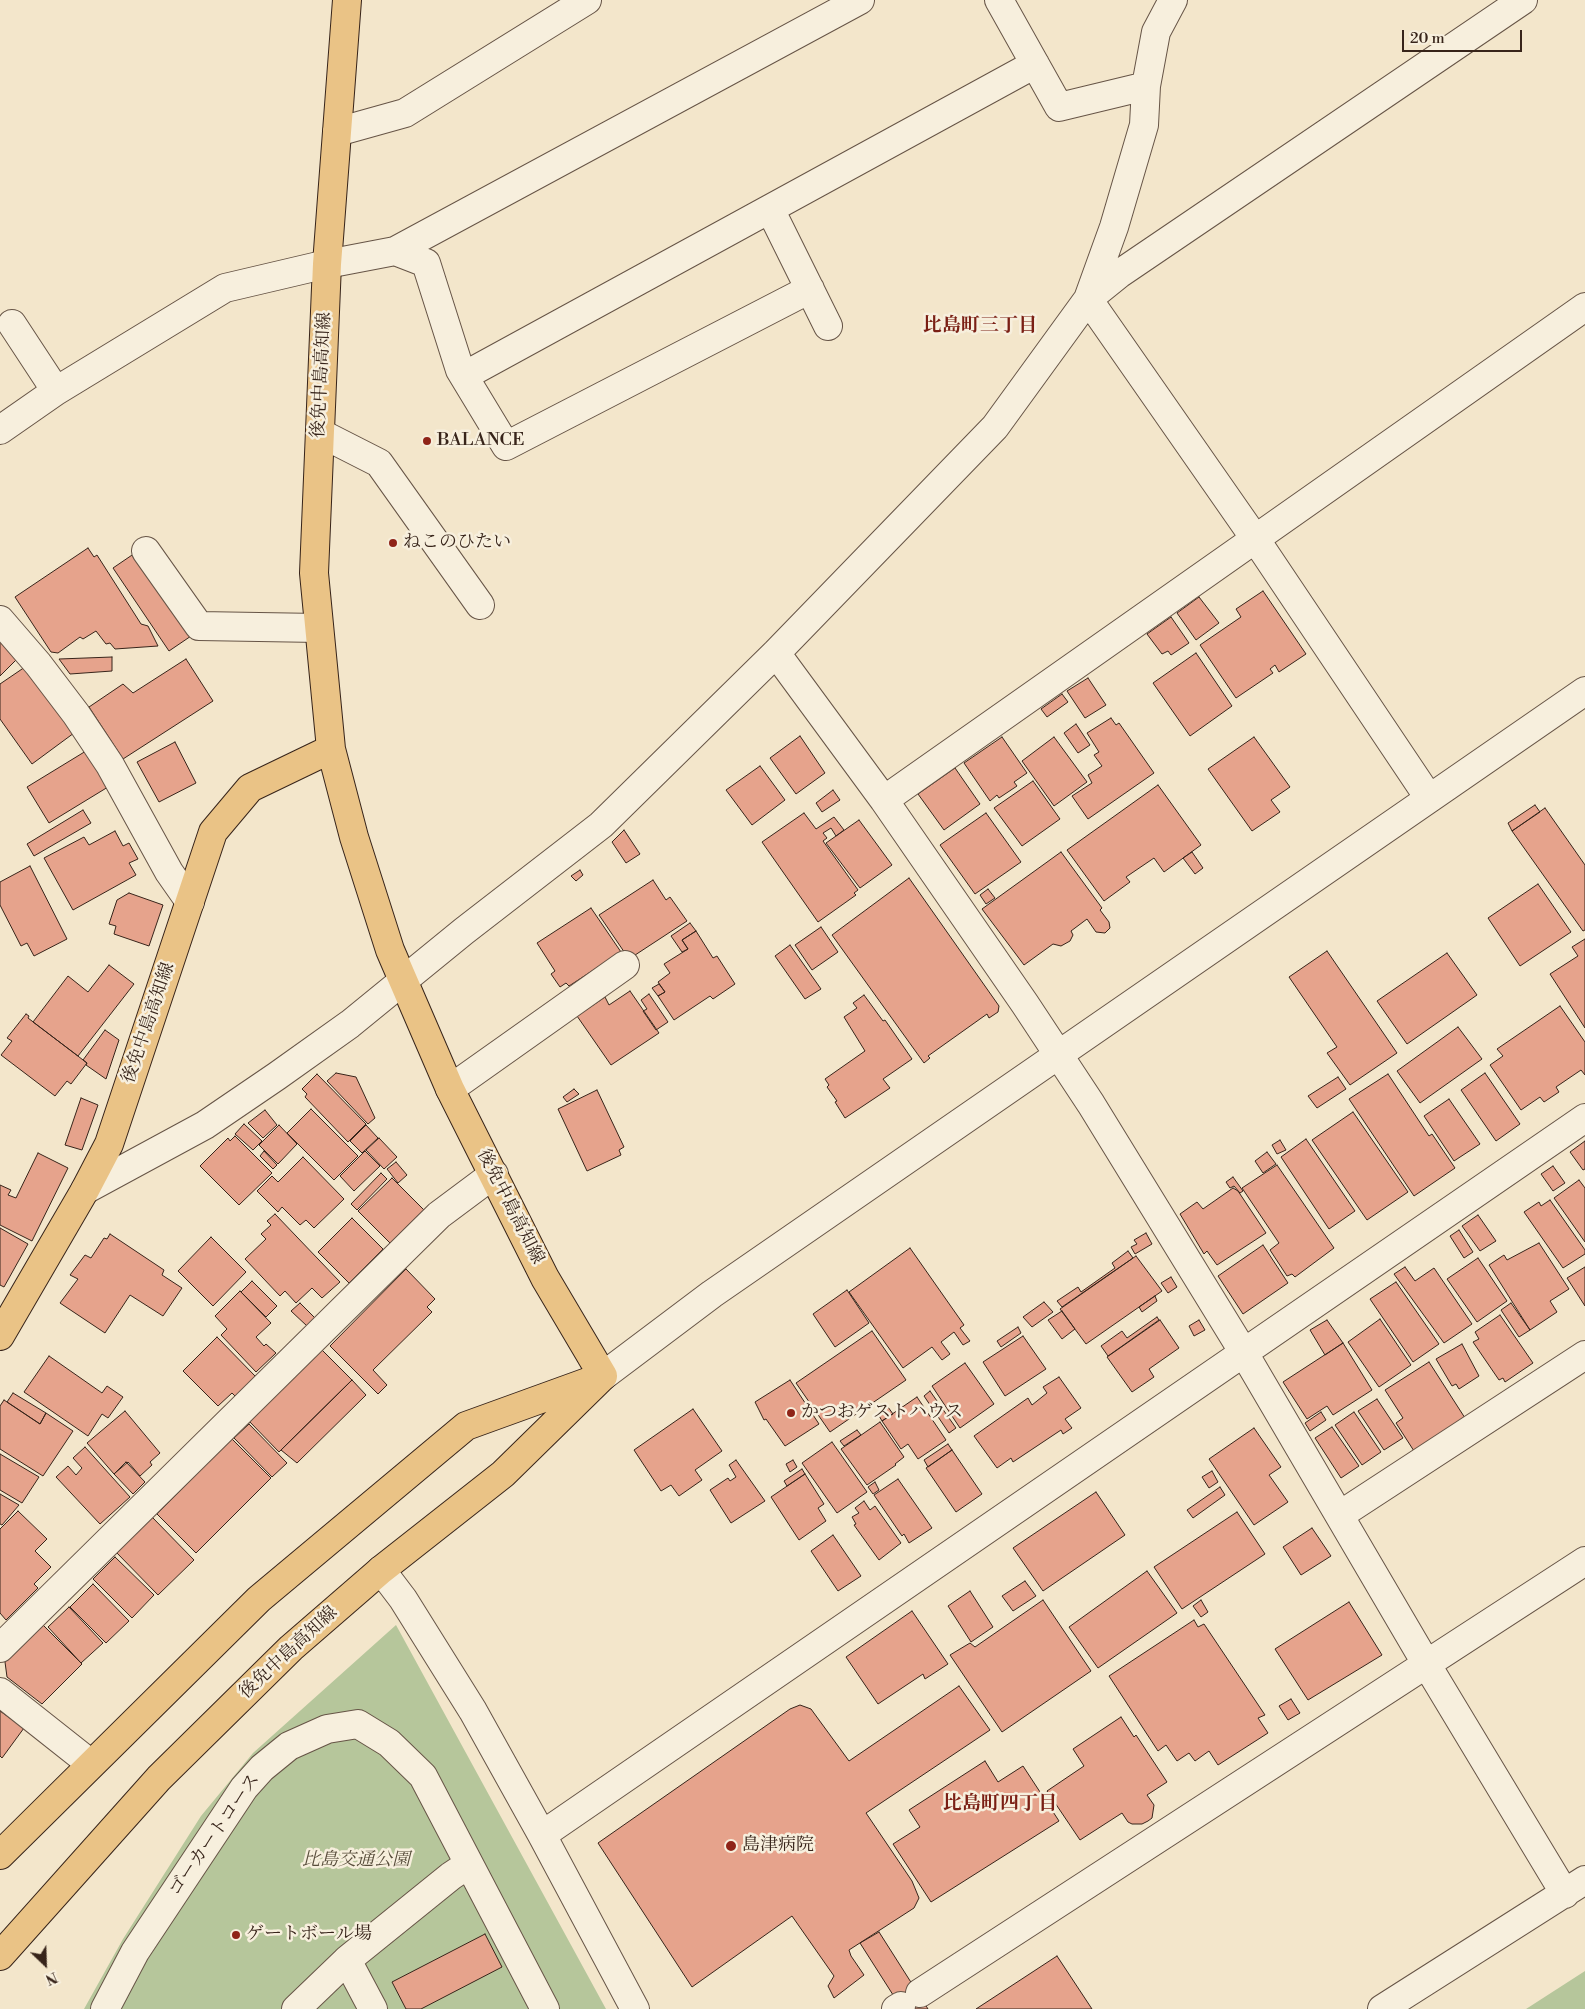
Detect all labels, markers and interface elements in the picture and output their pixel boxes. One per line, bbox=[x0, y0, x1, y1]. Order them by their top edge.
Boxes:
scale bar bbox=[1405, 20, 1525, 52]
text: 20 m bbox=[1410, 29, 1445, 48]
street label: 後免中島高知線 bbox=[308, 312, 336, 438]
district label: 比島町三丁目 bbox=[923, 315, 1037, 337]
place label: BALANCE bbox=[437, 430, 524, 452]
marker: BALANCE bbox=[421, 435, 433, 447]
place label: ねこのひたい bbox=[403, 532, 511, 554]
marker: ねこのひたい bbox=[387, 537, 399, 549]
street label: 後免中島高知線 bbox=[118, 960, 180, 1086]
street label: 後免中島高知線 bbox=[472, 1146, 548, 1268]
place label: かつおゲストハウス bbox=[801, 1402, 963, 1424]
marker: かつおゲストハウス bbox=[785, 1407, 797, 1419]
street label: 後免中島高知線 bbox=[236, 1602, 342, 1704]
street label: ゴーカートコース bbox=[165, 1770, 265, 1900]
district label: 比島町四丁目 bbox=[943, 1793, 1057, 1815]
place label: 島津病院 bbox=[742, 1835, 814, 1857]
marker: 島津病院 bbox=[724, 1839, 738, 1853]
park label: 比島交通公園 bbox=[302, 1850, 410, 1872]
place label: ゲートボール場 bbox=[246, 1924, 372, 1946]
marker: ゲートボール場 bbox=[230, 1929, 242, 1941]
north arrow bbox=[20, 1939, 70, 1989]
text: N bbox=[42, 1967, 60, 1988]

